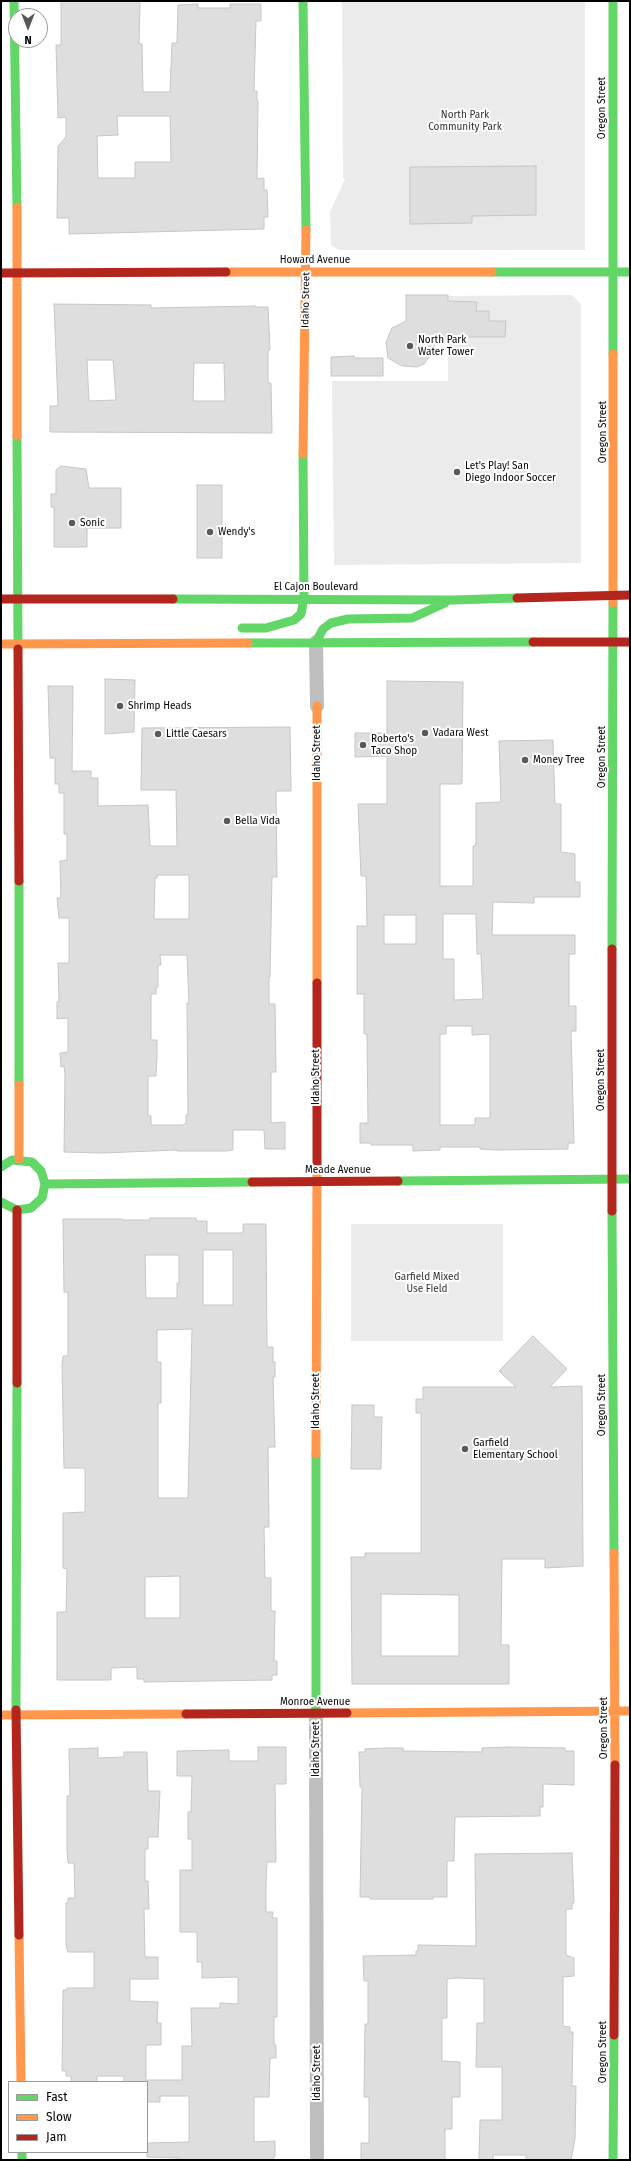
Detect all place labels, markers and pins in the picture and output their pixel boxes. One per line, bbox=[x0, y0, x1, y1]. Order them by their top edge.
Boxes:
place label: North Park Water Tower bbox=[418, 334, 474, 358]
marker: North Park Water Tower bbox=[405, 341, 415, 351]
place label: Let's Play! San Diego Indoor Soccer bbox=[465, 460, 556, 484]
marker: Let's Play! San Diego Indoor Soccer bbox=[452, 467, 462, 477]
place label: Sonic bbox=[80, 517, 105, 529]
marker: Sonic bbox=[67, 518, 77, 528]
place label: Wendy's bbox=[218, 526, 255, 538]
marker: Wendy's bbox=[205, 527, 215, 537]
place label: Shrimp Heads bbox=[128, 700, 191, 712]
marker: Shrimp Heads bbox=[115, 701, 125, 711]
place label: Vadara West bbox=[433, 727, 489, 739]
place label: Little Caesars bbox=[166, 728, 227, 740]
marker: Vadara West bbox=[420, 728, 430, 738]
marker: Little Caesars bbox=[153, 729, 163, 739]
place label: Roberto's Taco Shop bbox=[371, 733, 417, 756]
marker: Roberto's Taco Shop bbox=[358, 740, 368, 750]
place label: Money Tree bbox=[533, 754, 585, 766]
marker: Money Tree bbox=[520, 755, 530, 765]
place label: Bella Vida bbox=[235, 815, 280, 827]
marker: Bella Vida bbox=[222, 816, 232, 826]
place label: Garfield Elementary School bbox=[473, 1437, 558, 1460]
marker: Garfield Elementary School bbox=[460, 1444, 470, 1454]

